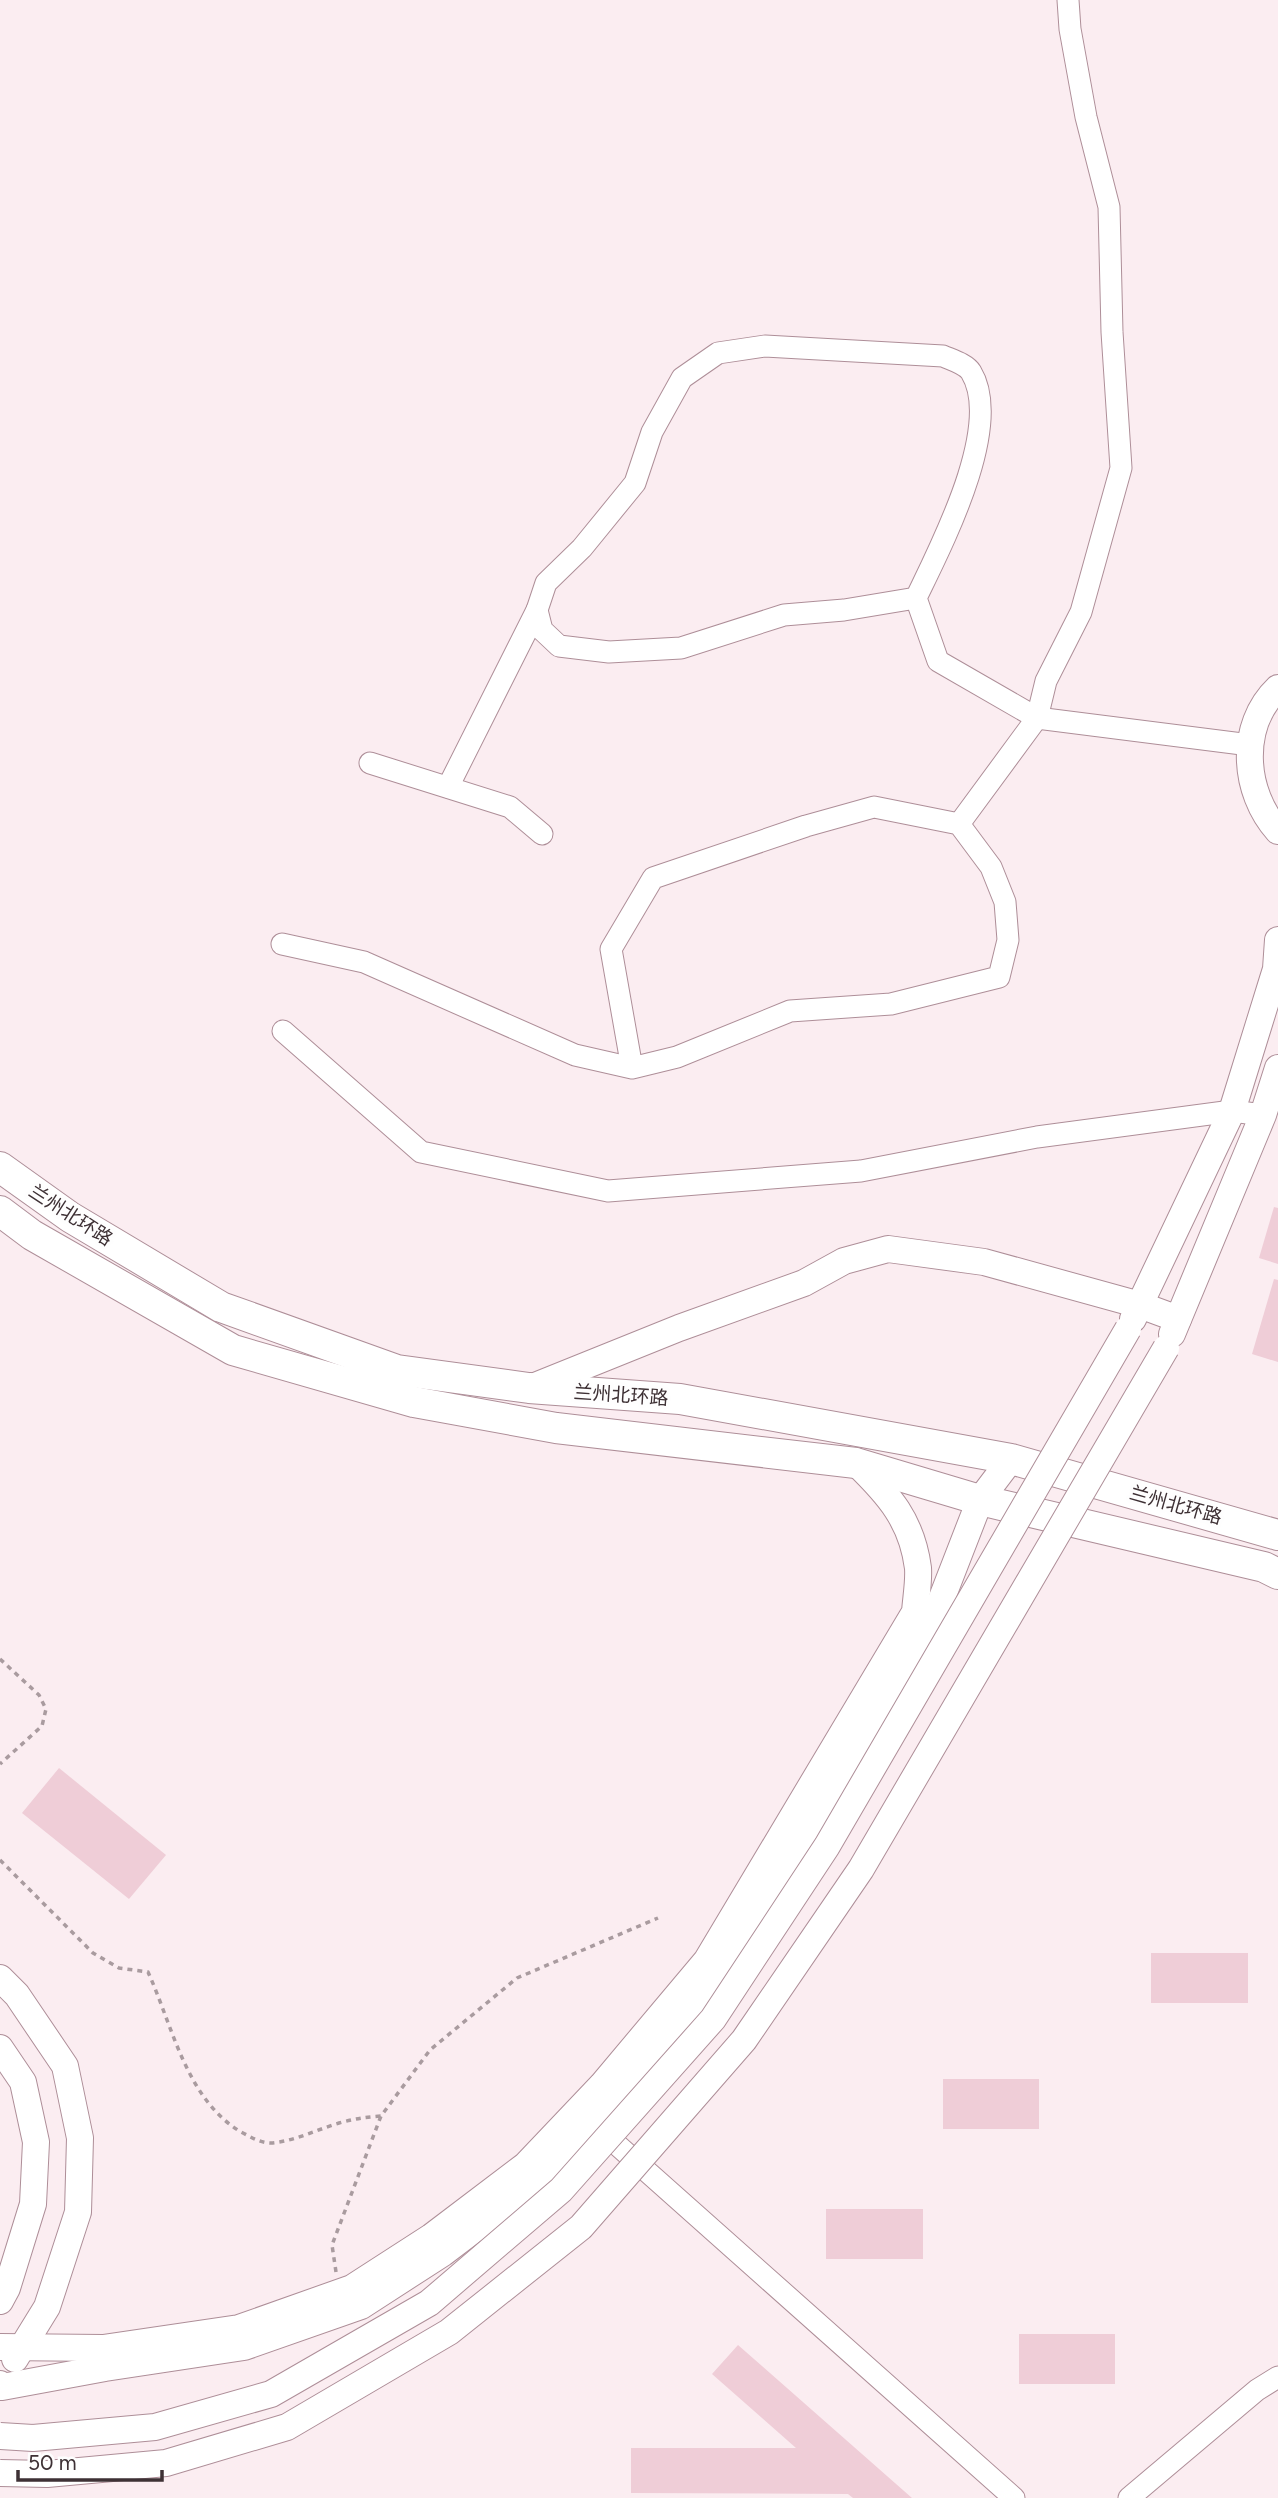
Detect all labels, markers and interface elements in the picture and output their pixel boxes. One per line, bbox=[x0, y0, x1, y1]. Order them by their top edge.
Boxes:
street label: 兰州北环路 bbox=[25, 1179, 117, 1251]
street label: 兰州北环路 bbox=[573, 1380, 669, 1410]
street label: 兰州北环路 bbox=[1127, 1481, 1225, 1529]
scale bar bbox=[18, 2438, 161, 2482]
text: 50 m bbox=[28, 2450, 77, 2475]

